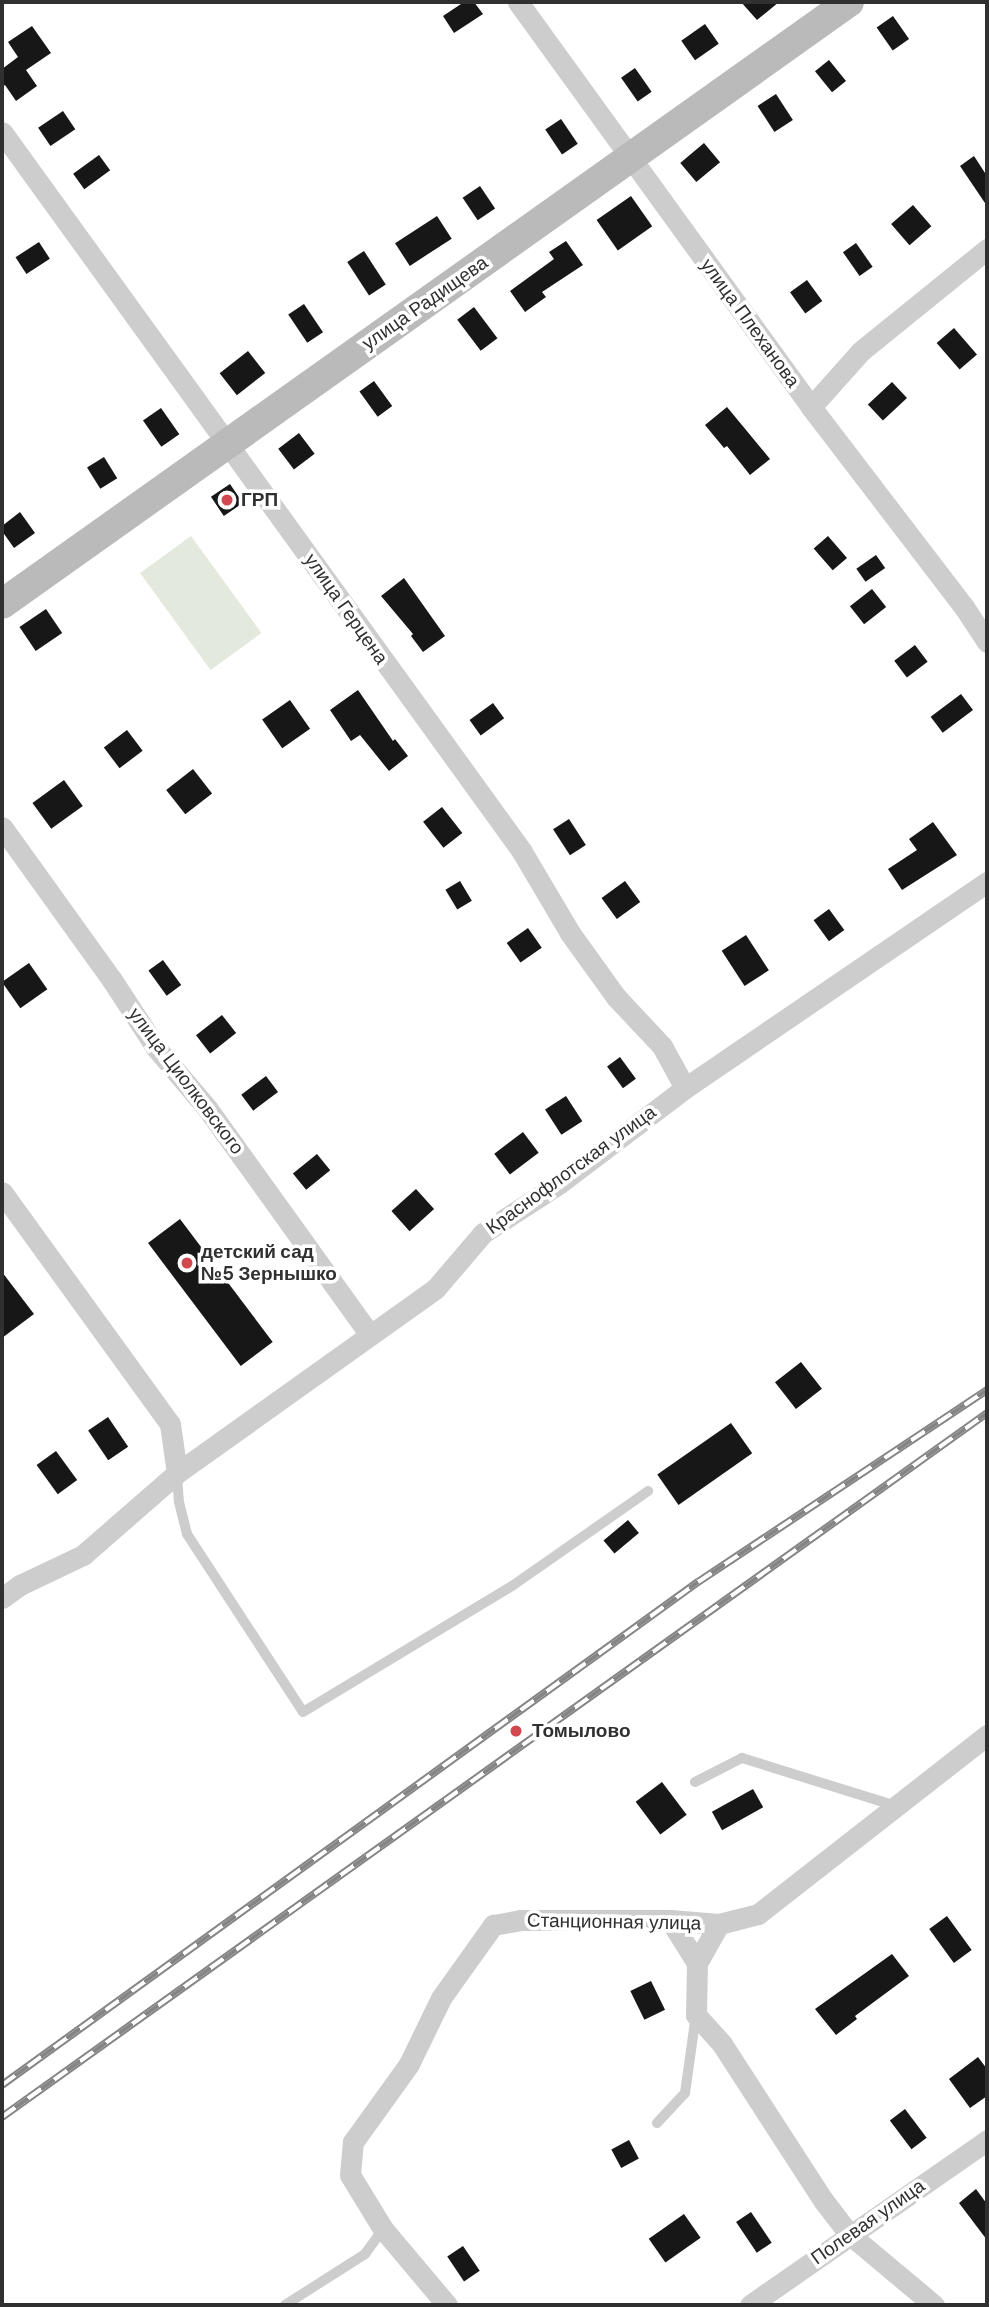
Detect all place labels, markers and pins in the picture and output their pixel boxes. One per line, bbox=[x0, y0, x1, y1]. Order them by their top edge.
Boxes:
place label: ГРП bbox=[241, 489, 278, 511]
marker: ГРП bbox=[219, 492, 235, 508]
place label: детский сад №5 Зернышко bbox=[201, 1241, 337, 1285]
marker: детский сад №5 Зернышко bbox=[179, 1255, 195, 1271]
place label: Томылово bbox=[532, 1720, 631, 1742]
marker: Томылово bbox=[506, 1721, 526, 1741]

